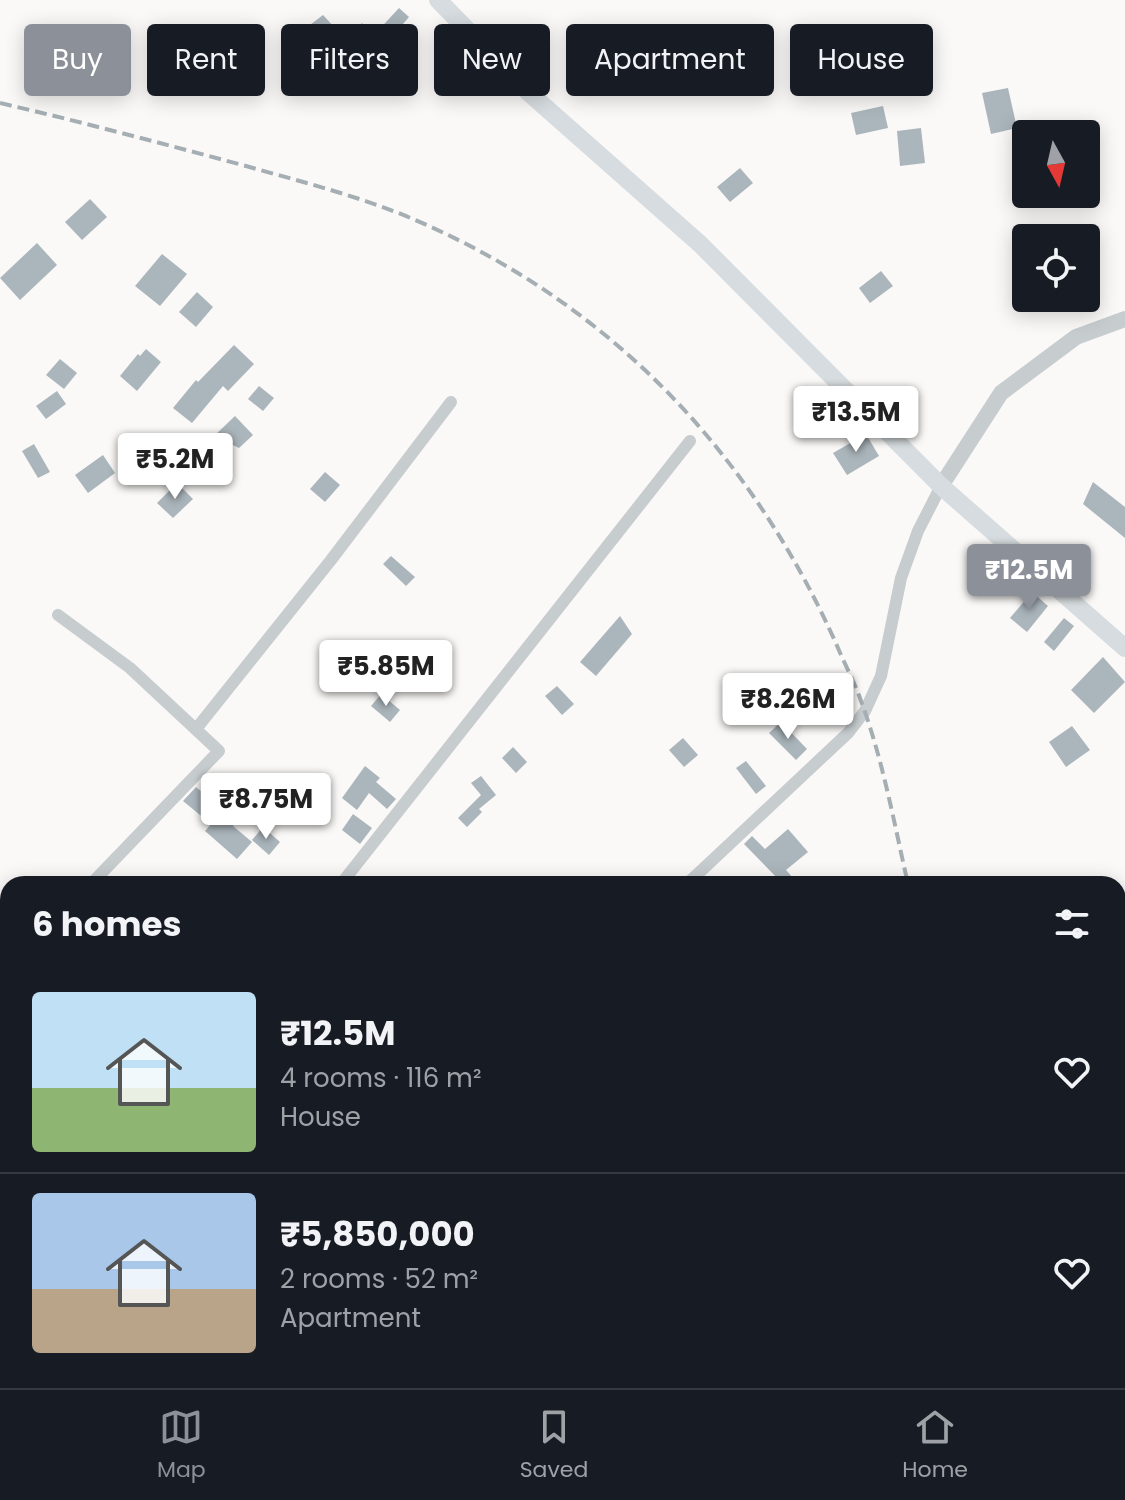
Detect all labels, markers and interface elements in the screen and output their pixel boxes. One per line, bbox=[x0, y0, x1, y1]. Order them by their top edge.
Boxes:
chip: Buy bbox=[24, 24, 131, 96]
chip: Rent bbox=[147, 24, 265, 96]
chip: Filters bbox=[281, 24, 418, 96]
chip: New bbox=[434, 24, 550, 96]
chip: Apartment bbox=[566, 24, 774, 96]
chip: House bbox=[790, 24, 933, 96]
north arrow bbox=[1012, 120, 1100, 208]
map controls bbox=[1012, 120, 1100, 312]
button: locate bbox=[1012, 224, 1100, 312]
pin: ₹13.5M bbox=[791, 386, 921, 454]
text: ₹13.5M bbox=[811, 394, 901, 430]
pin: ₹5.2M bbox=[119, 433, 231, 501]
text: ₹5.2M bbox=[136, 441, 214, 477]
pin: ₹12.5M bbox=[964, 544, 1094, 612]
text: ₹12.5M bbox=[985, 552, 1073, 588]
pin: ₹5.85M bbox=[321, 640, 451, 708]
text: ₹5.85M bbox=[337, 648, 435, 684]
pin: ₹8.26M bbox=[723, 673, 853, 741]
text: ₹8.26M bbox=[740, 681, 836, 717]
pin: ₹8.75M bbox=[201, 773, 331, 841]
text: ₹8.75M bbox=[219, 781, 313, 817]
text: 6 homes bbox=[32, 900, 181, 948]
icon: filters bbox=[1050, 902, 1094, 946]
text: ₹12.5M bbox=[280, 1009, 395, 1057]
icon: home bbox=[96, 1024, 192, 1120]
icon: heart bbox=[1050, 1050, 1094, 1094]
text: 4 rooms · 116 m² bbox=[280, 1060, 481, 1096]
text: House bbox=[280, 1099, 361, 1135]
text: ₹5,850,000 bbox=[280, 1210, 475, 1258]
icon: home bbox=[96, 1225, 192, 1321]
icon: heart bbox=[1050, 1251, 1094, 1295]
text: 2 rooms · 52 m² bbox=[280, 1261, 478, 1297]
text: Apartment bbox=[280, 1300, 421, 1336]
tab: Map bbox=[157, 1405, 206, 1486]
tab: Saved bbox=[520, 1405, 588, 1486]
tab: Home bbox=[902, 1405, 968, 1486]

